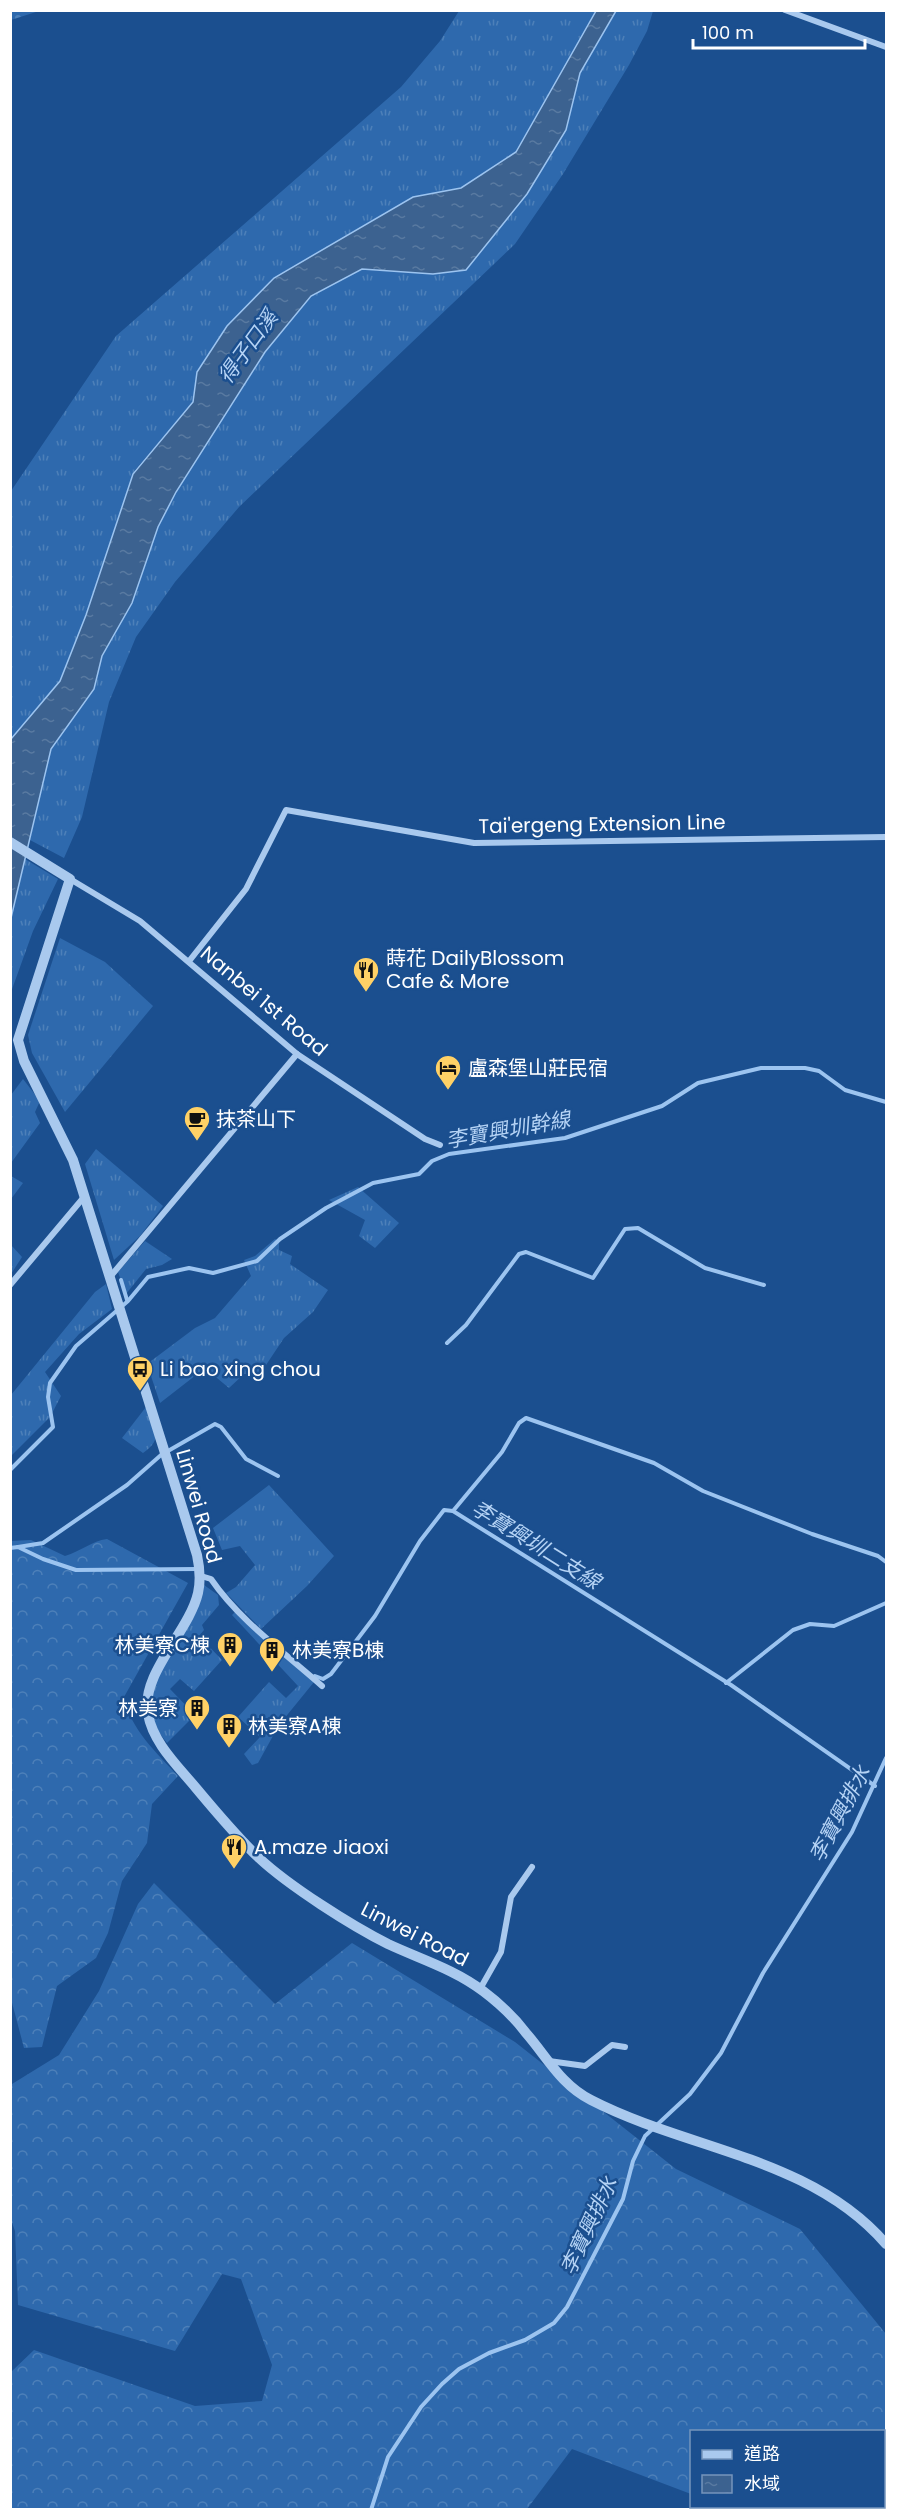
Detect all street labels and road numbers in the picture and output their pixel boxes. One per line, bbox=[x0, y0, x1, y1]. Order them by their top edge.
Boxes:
street label: Tai'ergeng Extension Line bbox=[478, 808, 726, 840]
street label: Nanbei 1st Road bbox=[194, 939, 334, 1063]
street label: Linwei Road bbox=[169, 1446, 229, 1566]
street label: Linwei Road bbox=[356, 1895, 474, 1973]

